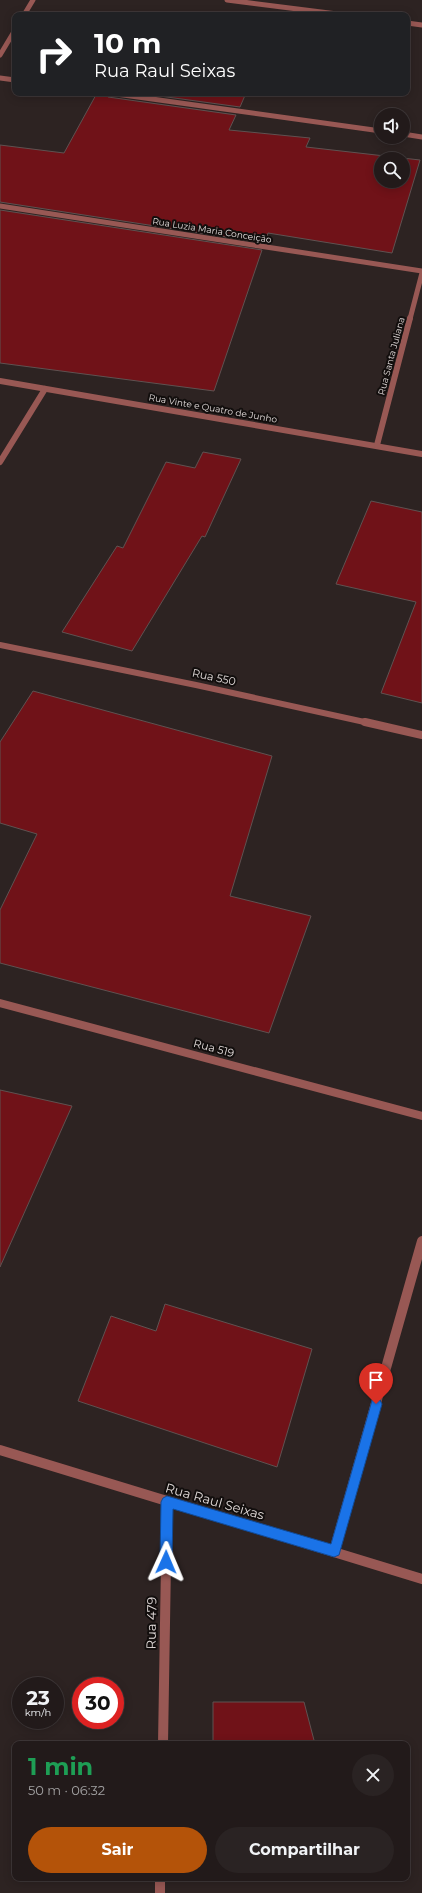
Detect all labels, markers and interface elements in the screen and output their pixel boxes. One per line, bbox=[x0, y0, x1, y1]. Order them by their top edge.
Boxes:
text: 10 m bbox=[94, 26, 161, 60]
icon: right bbox=[28, 28, 80, 80]
text: Rua Raul Seixas bbox=[94, 60, 235, 82]
map controls bbox=[374, 108, 410, 188]
button: sound bbox=[374, 108, 410, 144]
button: search bbox=[374, 152, 410, 188]
street label: Rua Luzia Maria Conceição bbox=[152, 215, 273, 245]
street label: Rua Santa Juliana bbox=[375, 316, 407, 396]
street label: Rua Vinte e Quatro de Junho bbox=[148, 391, 278, 425]
street label: Rua 550 bbox=[191, 666, 237, 688]
street label: Rua 519 bbox=[192, 1036, 236, 1060]
pin bbox=[359, 1363, 393, 1404]
icon: arrive bbox=[365, 1369, 387, 1391]
street label: Rua Raul Seixas bbox=[164, 1479, 266, 1523]
position arrow bbox=[145, 1541, 187, 1583]
street label: Rua 479 bbox=[143, 1596, 159, 1650]
speed limit sign: 30 bbox=[72, 1677, 124, 1729]
text: 23 bbox=[26, 1686, 50, 1710]
text: km/h bbox=[25, 1706, 51, 1719]
text: 1 min bbox=[28, 1752, 93, 1781]
button: close bbox=[352, 1754, 394, 1796]
text: 50 m · 06:32 bbox=[28, 1782, 105, 1798]
button: Sair bbox=[28, 1827, 207, 1873]
button: Compartilhar bbox=[215, 1827, 394, 1873]

